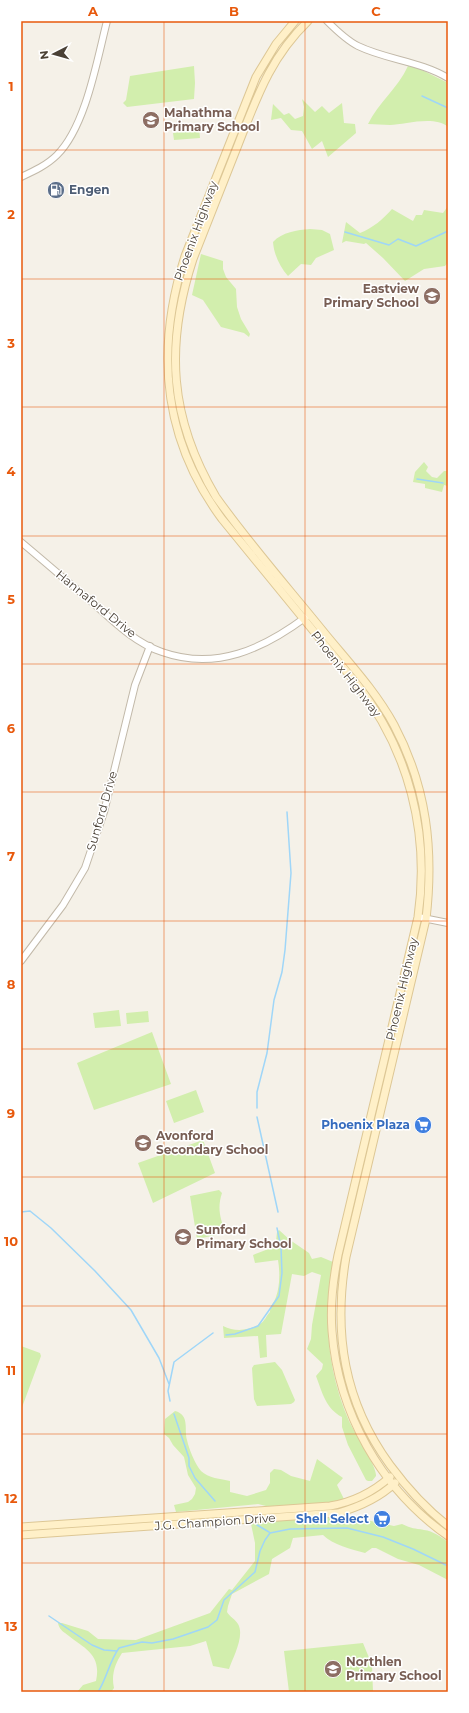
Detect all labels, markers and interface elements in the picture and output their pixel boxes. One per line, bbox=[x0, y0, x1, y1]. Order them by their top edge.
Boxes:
text: A bbox=[87, 3, 99, 19]
text: B bbox=[229, 3, 239, 19]
text: C bbox=[371, 3, 381, 19]
north arrow bbox=[34, 34, 74, 74]
text: N bbox=[37, 50, 51, 60]
text: 1 bbox=[8, 78, 14, 94]
place label: Mahathma Primary School bbox=[164, 105, 260, 134]
school or university icon: Mahathma Primary School bbox=[141, 110, 161, 130]
street label: Phoenix Highway bbox=[170, 178, 221, 283]
fuel station icon: Engen bbox=[46, 180, 66, 200]
place label: Engen bbox=[69, 182, 110, 197]
text: 2 bbox=[7, 206, 15, 222]
place label: Eastview Primary School bbox=[323, 281, 420, 310]
school or university icon: Eastview Primary School bbox=[422, 286, 442, 306]
text: 3 bbox=[6, 335, 15, 351]
text: 4 bbox=[7, 463, 16, 479]
street label: Hannaford Drive bbox=[53, 567, 140, 641]
text: 5 bbox=[7, 591, 15, 607]
street label: Phoenix Highway bbox=[308, 628, 385, 720]
text: 6 bbox=[7, 720, 16, 736]
street label: Sunford Drive bbox=[83, 769, 120, 853]
text: 7 bbox=[7, 848, 15, 864]
street label: Phoenix Highway bbox=[382, 935, 421, 1042]
text: 8 bbox=[7, 976, 16, 992]
text: 9 bbox=[7, 1105, 15, 1121]
supermarket icon: Phoenix Plaza bbox=[413, 1115, 433, 1135]
place label: Phoenix Plaza bbox=[321, 1117, 410, 1132]
place label: Avonford Secondary School bbox=[155, 1128, 268, 1157]
school or university icon: Avonford Secondary School bbox=[133, 1133, 153, 1153]
place label: Sunford Primary School bbox=[196, 1222, 292, 1251]
school or university icon: Sunford Primary School bbox=[173, 1227, 193, 1247]
text: 10 bbox=[4, 1233, 18, 1249]
text: 11 bbox=[6, 1362, 16, 1378]
text: 12 bbox=[5, 1490, 18, 1506]
supermarket icon: Shell Select bbox=[372, 1509, 392, 1529]
street label: J.G. Champion Drive bbox=[153, 1510, 276, 1533]
place label: Shell Select bbox=[296, 1511, 370, 1526]
text: 13 bbox=[5, 1618, 18, 1634]
place label: Northlen Primary School bbox=[346, 1654, 442, 1683]
school or university icon: Northlen Primary School bbox=[323, 1659, 343, 1679]

